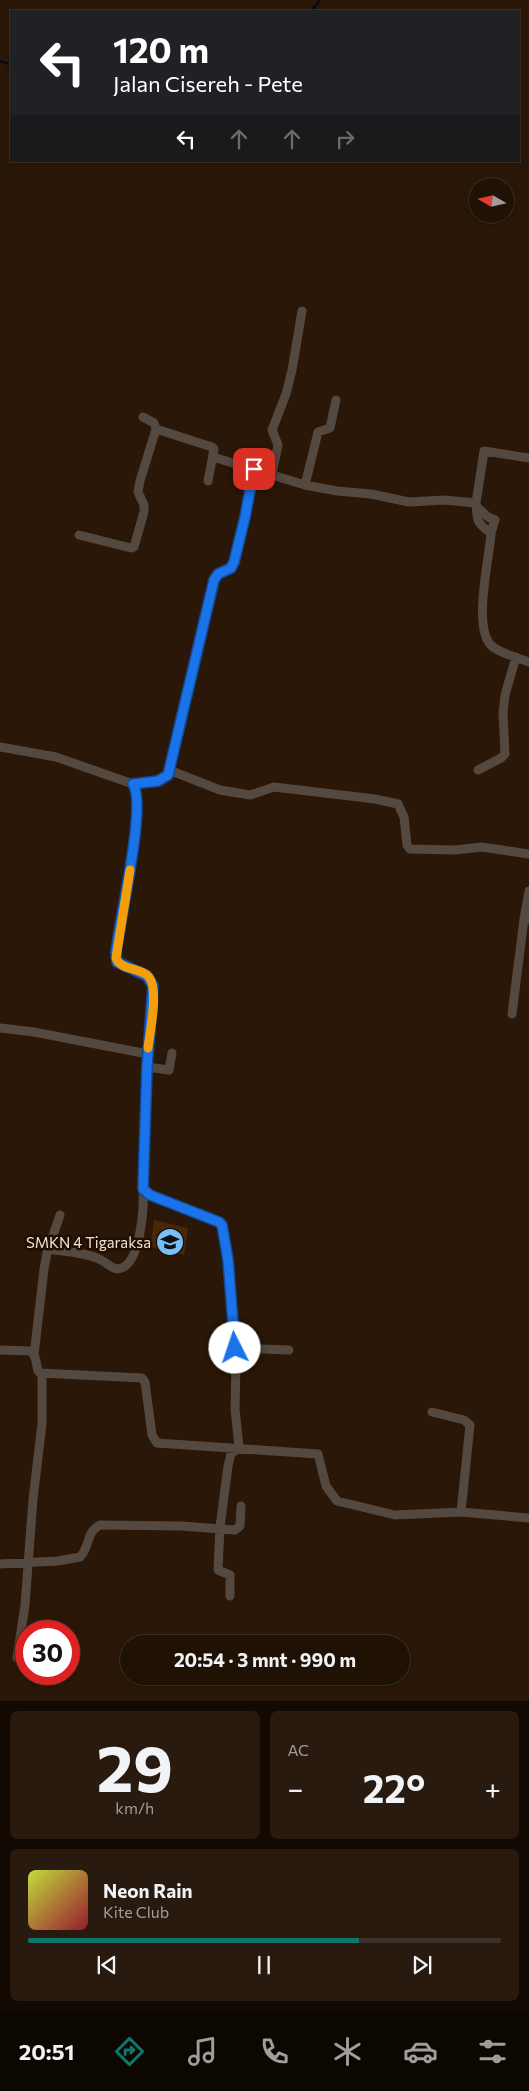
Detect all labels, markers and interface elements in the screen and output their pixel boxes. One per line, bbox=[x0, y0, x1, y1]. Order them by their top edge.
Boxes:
text: 120 m bbox=[113, 27, 209, 70]
icon: left bbox=[30, 30, 95, 95]
text: Jalan Cisereh - Pete bbox=[113, 70, 303, 97]
icon: left bbox=[172, 125, 200, 153]
icon: ahead bbox=[225, 125, 253, 153]
icon: ahead bbox=[278, 125, 306, 153]
icon: right bbox=[331, 125, 359, 153]
north arrow bbox=[469, 178, 514, 222]
map controls bbox=[469, 178, 514, 223]
pin bbox=[233, 448, 275, 490]
icon: arrive bbox=[240, 455, 268, 483]
school or university icon: SMKN 4 Tigaraksa bbox=[155, 1227, 185, 1257]
place label: SMKN 4 Tigaraksa bbox=[26, 1233, 151, 1251]
position arrow bbox=[208, 1321, 260, 1373]
speed limit sign: 30 bbox=[15, 1620, 80, 1685]
text: 20:54 · 3 mnt · 990 m bbox=[174, 1648, 356, 1671]
text: 29 bbox=[96, 1726, 173, 1805]
text: AC bbox=[288, 1740, 309, 1759]
text: 22° bbox=[363, 1764, 425, 1811]
text: − bbox=[288, 1771, 303, 1805]
text: + bbox=[485, 1771, 501, 1805]
text: km/h bbox=[115, 1798, 154, 1817]
text: Neon Rain bbox=[103, 1879, 193, 1902]
text: Kite Club bbox=[103, 1902, 169, 1921]
icon: previous bbox=[93, 1951, 121, 1979]
icon: pause bbox=[250, 1951, 278, 1979]
icon: next bbox=[408, 1951, 436, 1979]
icon: directions bbox=[112, 2034, 147, 2069]
icon: music bbox=[185, 2034, 220, 2069]
icon: phone bbox=[257, 2034, 292, 2069]
icon: climate bbox=[330, 2034, 365, 2069]
icon: car bbox=[403, 2034, 438, 2069]
icon: filters bbox=[475, 2034, 510, 2069]
text: 20:51 bbox=[19, 2038, 74, 2065]

